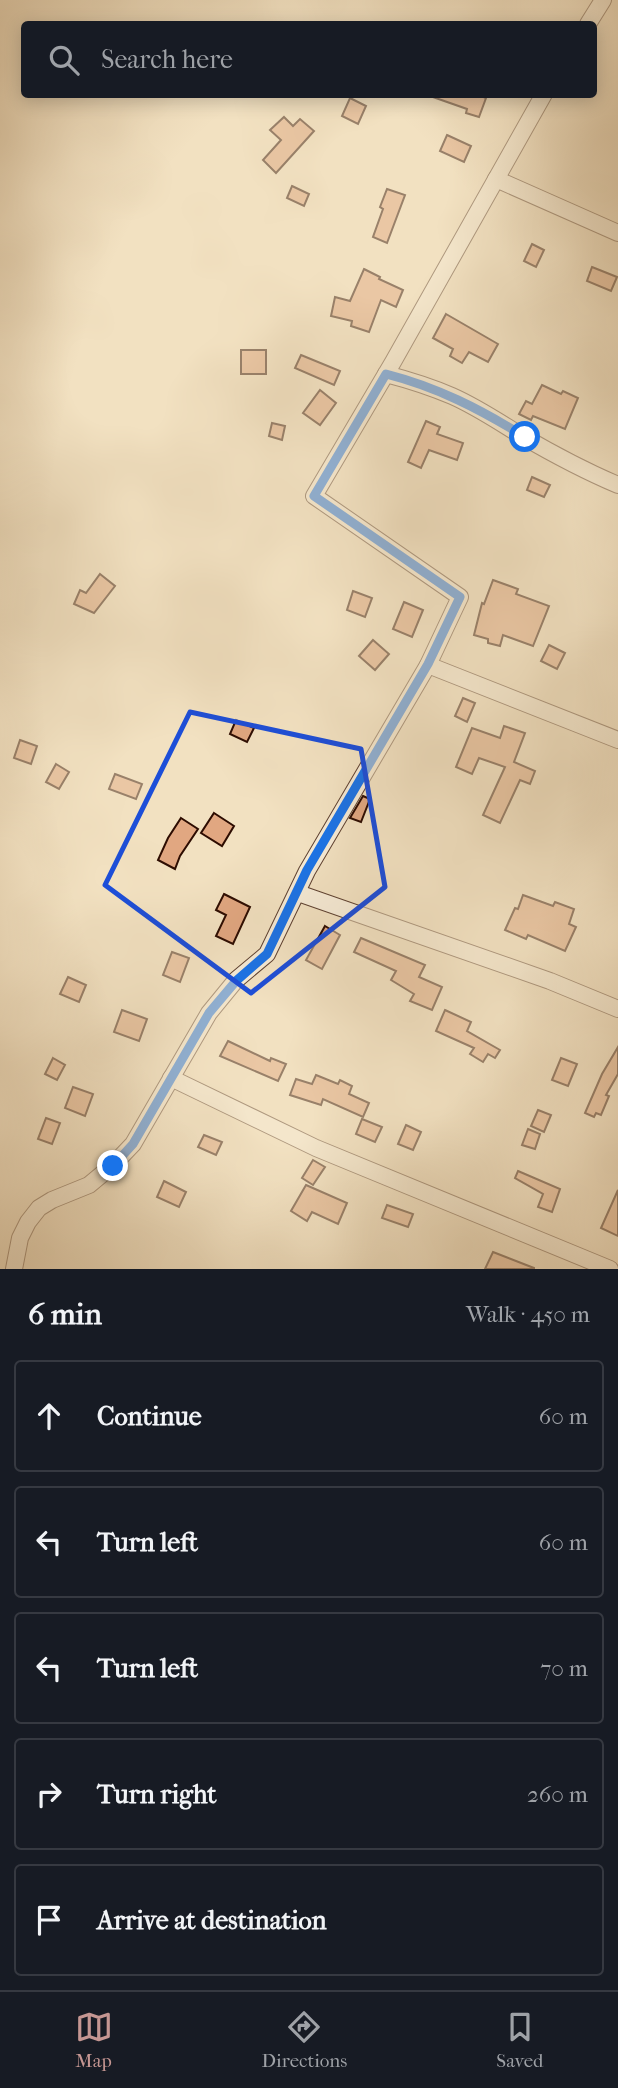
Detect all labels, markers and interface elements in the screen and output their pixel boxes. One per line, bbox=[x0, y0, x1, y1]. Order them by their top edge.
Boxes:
search box bbox=[21, 21, 597, 98]
icon: search bbox=[45, 41, 83, 79]
text: Search here bbox=[101, 44, 233, 75]
route start bbox=[509, 421, 540, 452]
route end bbox=[97, 1150, 128, 1181]
text: 6 min bbox=[28, 1297, 102, 1332]
text: Walk · 450 m bbox=[466, 1301, 590, 1328]
icon: ahead bbox=[30, 1397, 68, 1435]
text: Continue bbox=[97, 1401, 202, 1432]
text: 60 m bbox=[539, 1403, 588, 1430]
icon: left bbox=[30, 1523, 68, 1561]
text: Turn left bbox=[97, 1527, 198, 1558]
text: 60 m bbox=[539, 1529, 588, 1556]
icon: left bbox=[30, 1649, 68, 1687]
text: Turn left bbox=[97, 1653, 198, 1684]
text: 70 m bbox=[540, 1655, 588, 1682]
icon: right bbox=[30, 1775, 68, 1813]
text: Turn right bbox=[97, 1779, 217, 1810]
text: 260 m bbox=[527, 1781, 588, 1808]
icon: arrive bbox=[30, 1901, 68, 1939]
text: Arrive at destination bbox=[97, 1905, 327, 1936]
tab: Map bbox=[75, 2008, 113, 2072]
tab: Directions bbox=[262, 2008, 347, 2072]
tab: Saved bbox=[496, 2008, 543, 2072]

